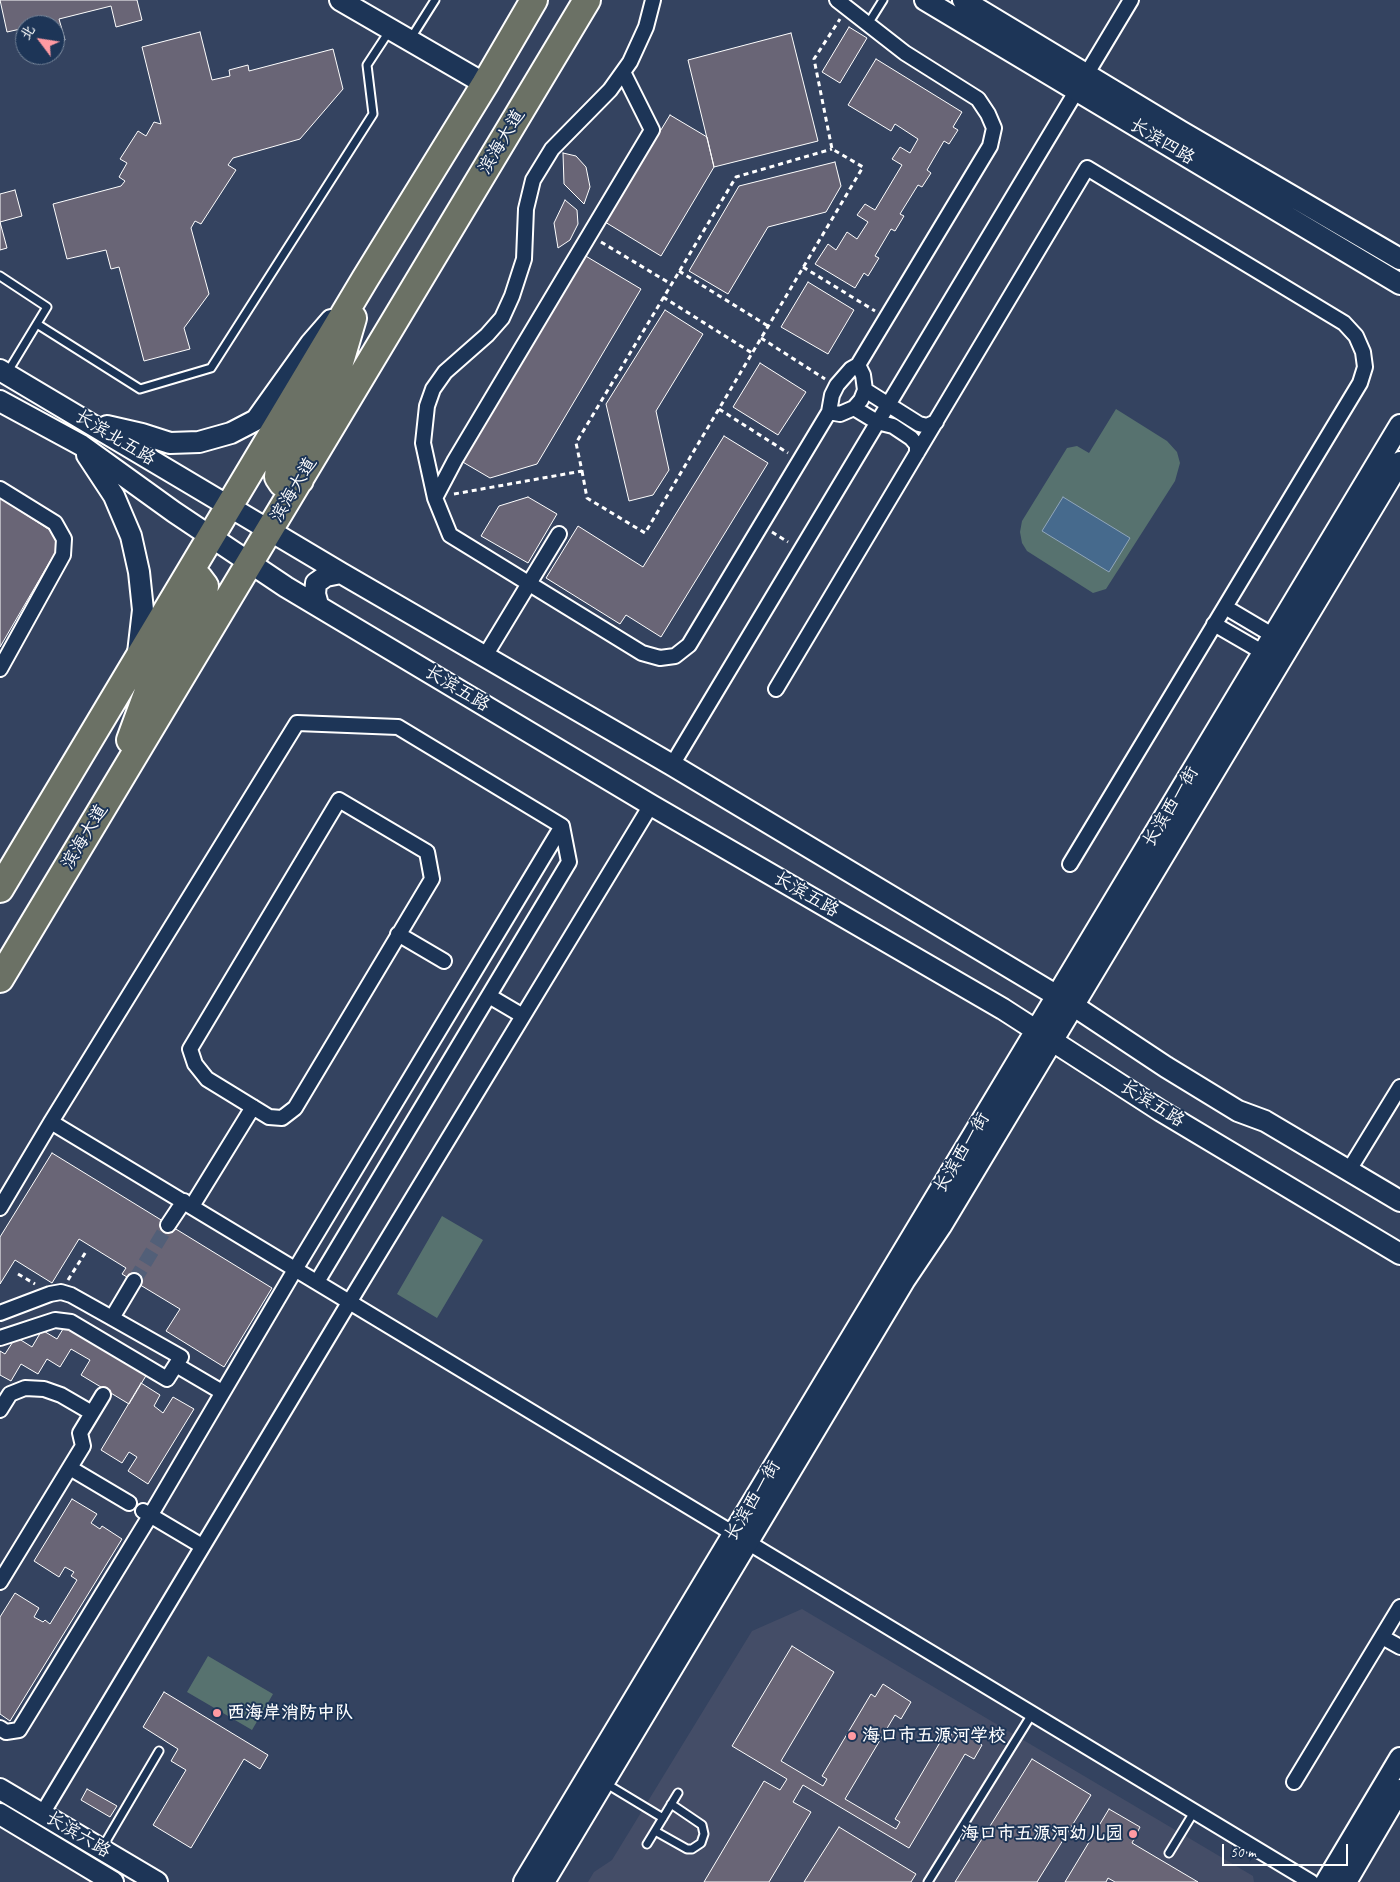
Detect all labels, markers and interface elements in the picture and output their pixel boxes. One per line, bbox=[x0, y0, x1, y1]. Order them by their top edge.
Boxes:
north arrow bbox=[15, 15, 65, 65]
text: 北 bbox=[17, 22, 38, 43]
street label: 滨海大道 bbox=[474, 106, 530, 178]
street label: 长滨四路 bbox=[1126, 114, 1198, 170]
street label: 长滨北五路 bbox=[71, 406, 159, 470]
street label: 滨海大道 bbox=[266, 454, 322, 526]
street label: 长滨五路 bbox=[421, 661, 493, 717]
street label: 长滨西一街 bbox=[1139, 763, 1203, 851]
street label: 滨海大道 bbox=[57, 801, 113, 873]
street label: 长滨五路 bbox=[769, 868, 843, 922]
street label: 长滨五路 bbox=[1116, 1076, 1188, 1132]
street label: 长滨西一街 bbox=[930, 1109, 994, 1197]
street label: 长滨西一街 bbox=[721, 1457, 785, 1545]
place label: 西海岸消防中队 bbox=[227, 1702, 353, 1724]
marker: 西海岸消防中队 bbox=[211, 1707, 223, 1719]
place label: 海口市五源河学校 bbox=[862, 1725, 1006, 1747]
marker: 海口市五源河学校 bbox=[846, 1730, 858, 1742]
street label: 长滨六路 bbox=[42, 1807, 114, 1863]
place label: 海口市五源河幼儿园 bbox=[961, 1823, 1123, 1845]
marker: 海口市五源河幼儿园 bbox=[1127, 1828, 1139, 1840]
scale bar bbox=[1225, 1834, 1351, 1866]
text: 50 m bbox=[1230, 1843, 1256, 1862]

